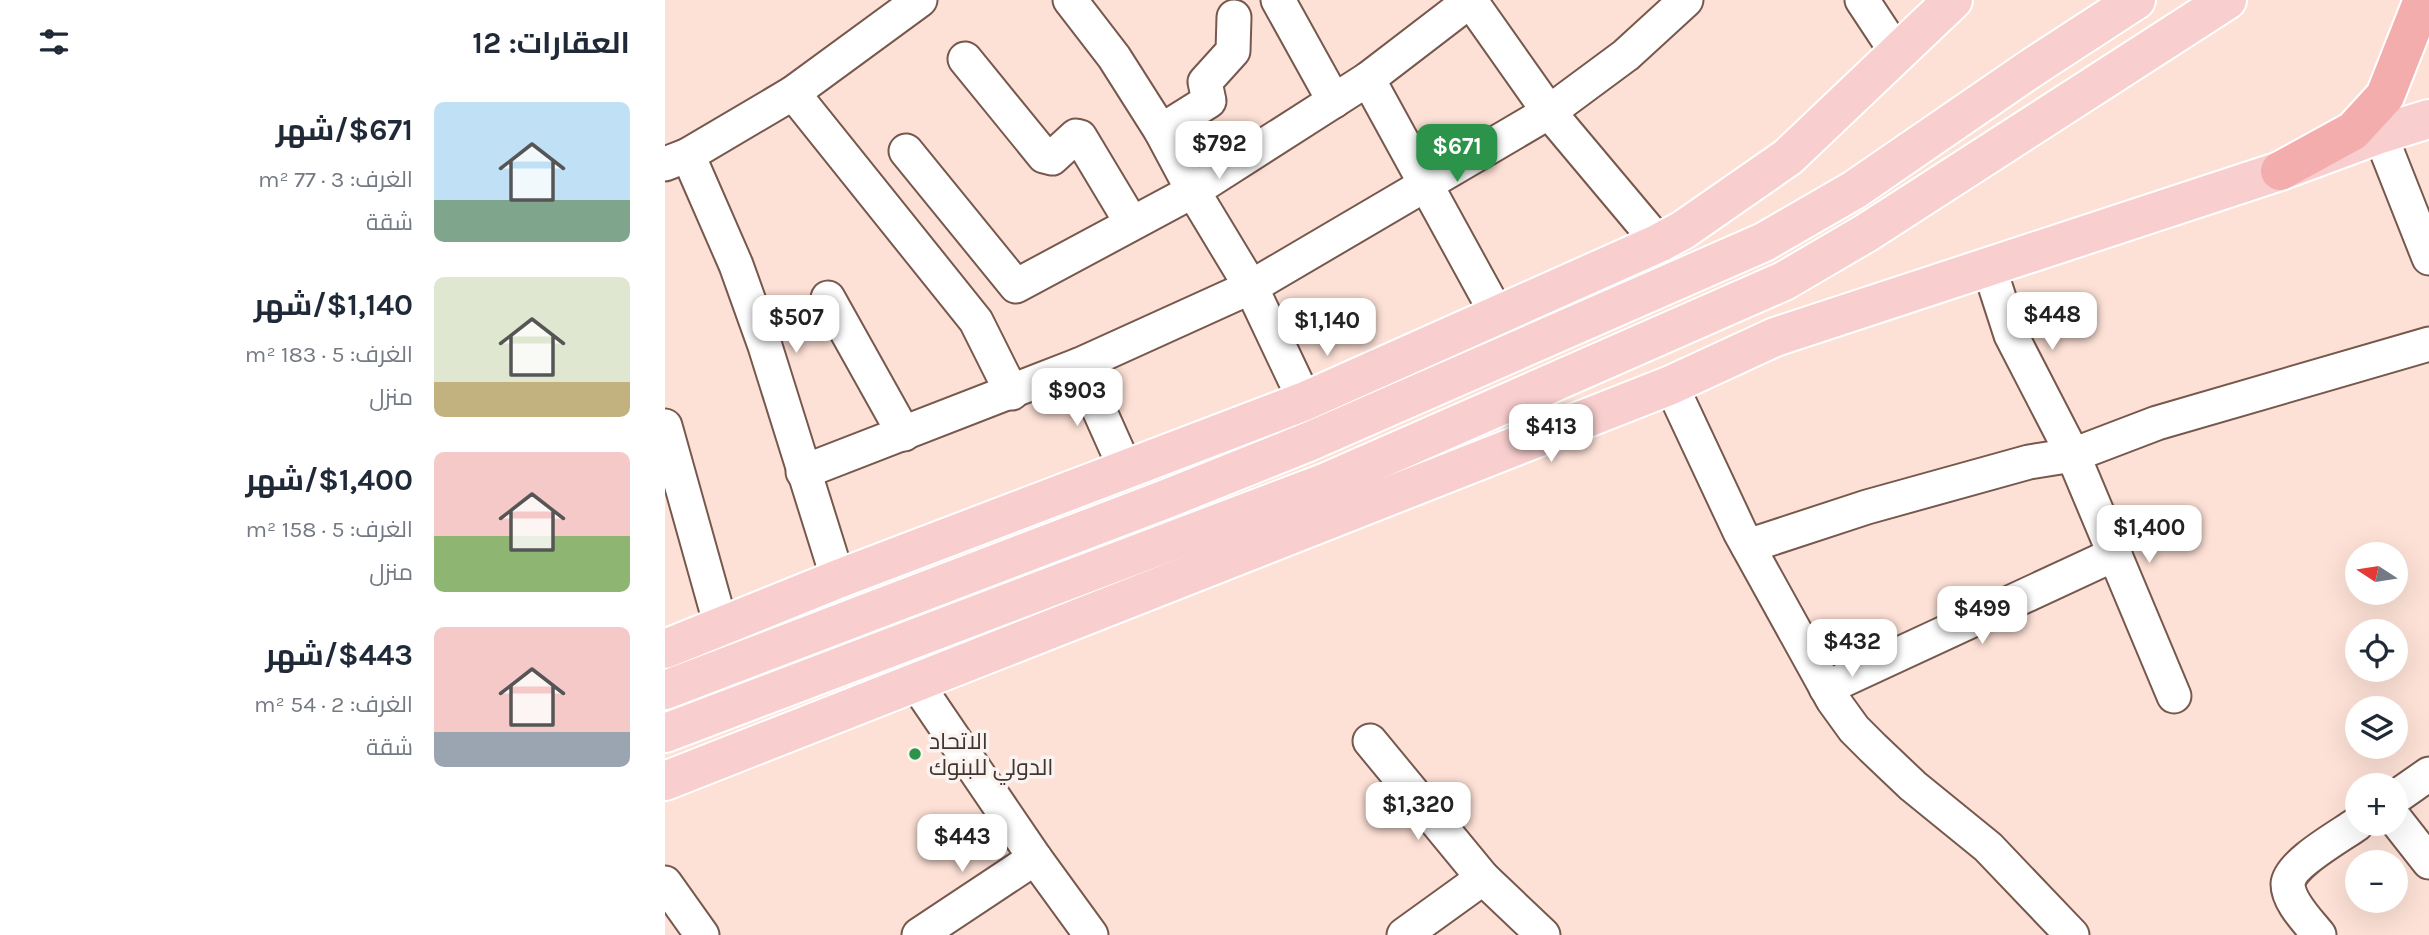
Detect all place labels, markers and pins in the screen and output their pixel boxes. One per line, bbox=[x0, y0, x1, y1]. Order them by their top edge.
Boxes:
pin: $792 bbox=[1178, 122, 1260, 181]
pin: $671 bbox=[1416, 124, 1498, 184]
pin: $448 bbox=[2011, 292, 2093, 352]
pin: $507 bbox=[755, 296, 837, 355]
pin: $1,140 bbox=[1270, 298, 1384, 358]
pin: $903 bbox=[1036, 368, 1118, 428]
pin: $413 bbox=[1510, 405, 1592, 464]
pin: $1,400 bbox=[2092, 505, 2206, 565]
pin: $499 bbox=[1941, 586, 2023, 646]
pin: $432 bbox=[1811, 620, 1893, 679]
place label: الاتحاد الدولي للبنوك bbox=[929, 728, 1054, 785]
marker: الاتحاد الدولي للبنوك bbox=[907, 746, 923, 762]
pin: $1,320 bbox=[1361, 782, 1475, 842]
pin: $443 bbox=[921, 814, 1003, 874]

